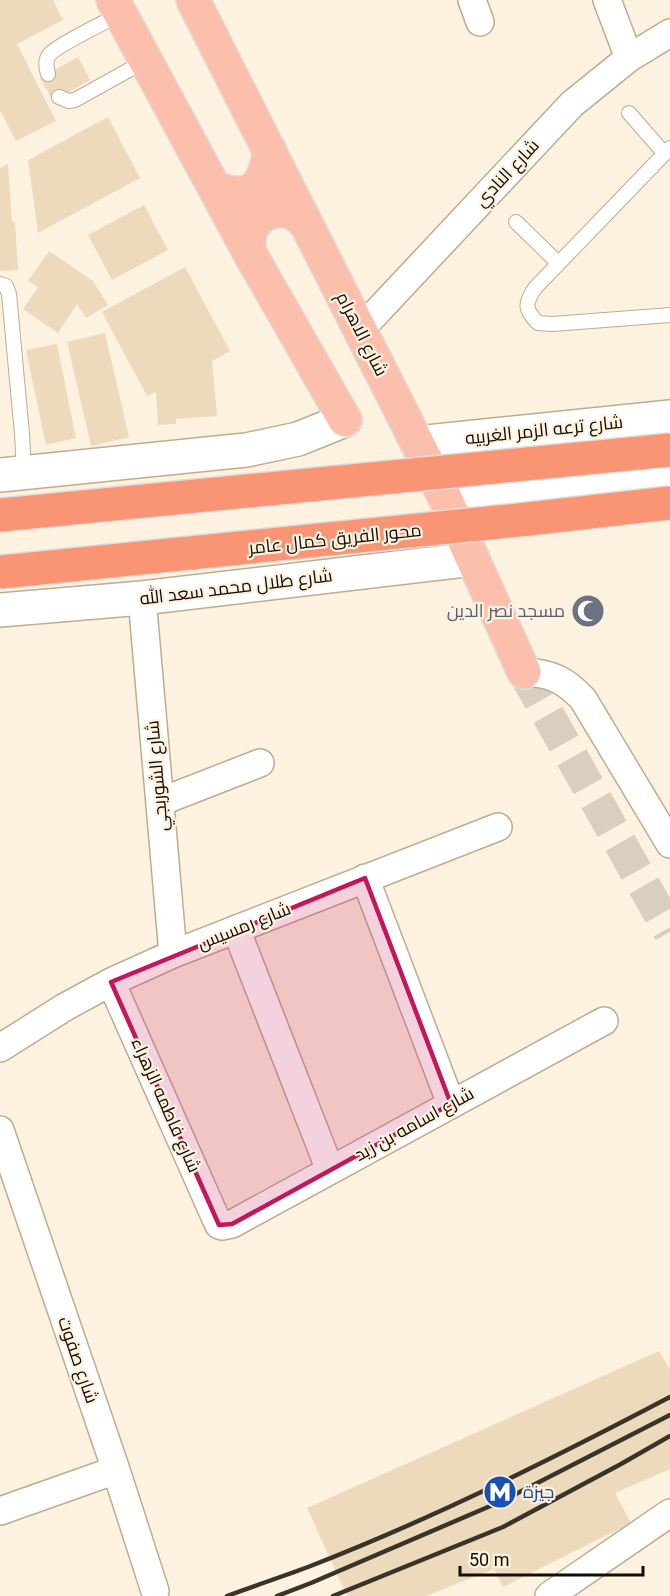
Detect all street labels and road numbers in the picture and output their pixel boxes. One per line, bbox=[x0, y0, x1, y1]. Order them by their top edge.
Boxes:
street label: شارع النادي bbox=[470, 135, 546, 213]
street label: شارع الاهرام bbox=[331, 288, 393, 380]
street label: شارع ترعه الزمر الغربيه bbox=[464, 411, 624, 450]
street label: محور الفريق كمال عامر bbox=[247, 519, 423, 560]
street label: شارع طلال محمد سعد الله bbox=[138, 563, 334, 611]
street label: شارع الشوربجي bbox=[141, 719, 176, 832]
street label: شارع رمسيس bbox=[194, 897, 294, 956]
street label: شارع فاطمه الزهراء bbox=[125, 1034, 206, 1176]
street label: شارع اسامه بن زيد bbox=[350, 1082, 478, 1167]
street label: شارع صفوت bbox=[52, 1314, 103, 1407]

